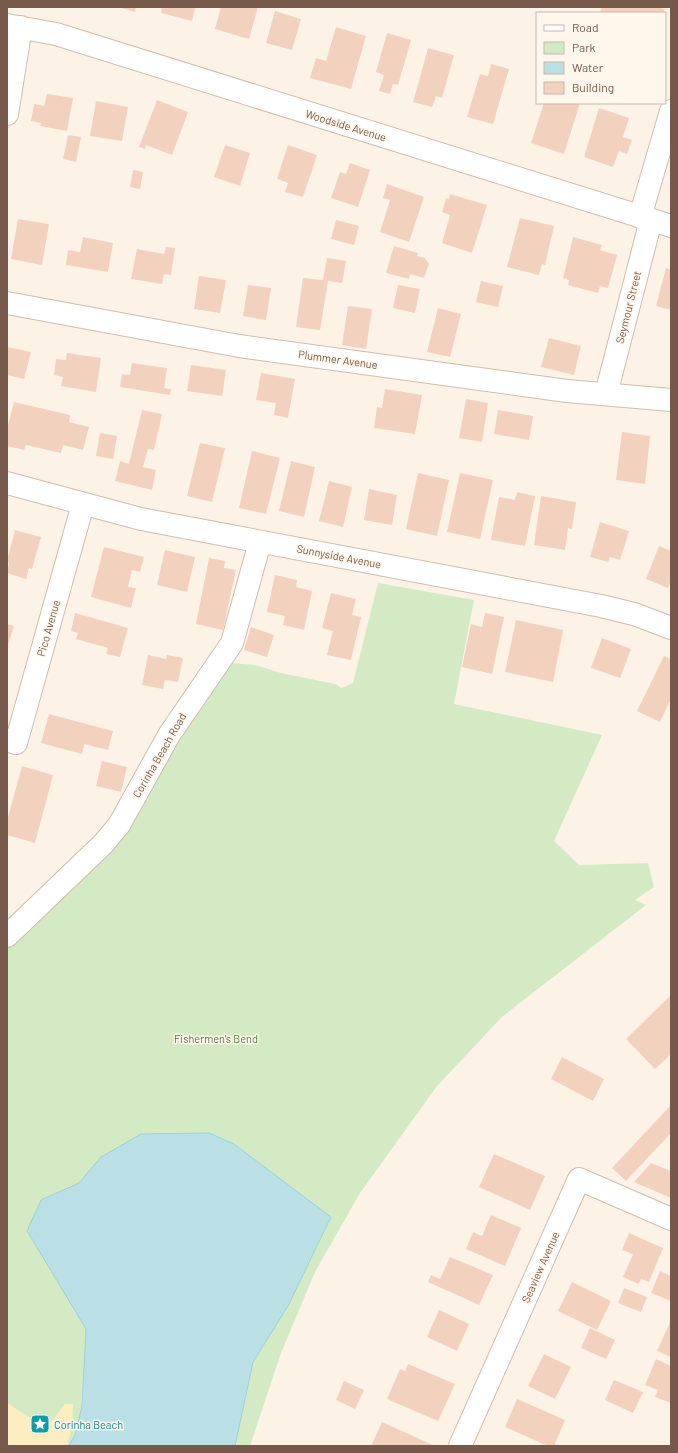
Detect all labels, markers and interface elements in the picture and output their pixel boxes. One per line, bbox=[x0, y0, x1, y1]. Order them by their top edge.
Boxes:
legend bbox=[536, 12, 666, 104]
text: Road bbox=[572, 20, 599, 34]
text: Park bbox=[572, 40, 596, 54]
text: Water bbox=[572, 60, 604, 74]
text: Building bbox=[572, 80, 614, 94]
street label: Woodside Avenue bbox=[304, 106, 388, 144]
street label: Seymour Street bbox=[613, 269, 643, 345]
street label: Plummer Avenue bbox=[297, 347, 379, 371]
street label: Sunnyside Avenue bbox=[296, 541, 383, 571]
street label: Pico Avenue bbox=[34, 598, 62, 658]
street label: Corinha Beach Road bbox=[129, 710, 189, 800]
park label: Fishermen's Bend bbox=[174, 1032, 258, 1045]
street label: Seaview Avenue bbox=[518, 1229, 562, 1305]
place icon: Corinha Beach bbox=[29, 1413, 51, 1435]
place label: Corinha Beach bbox=[54, 1418, 123, 1431]

